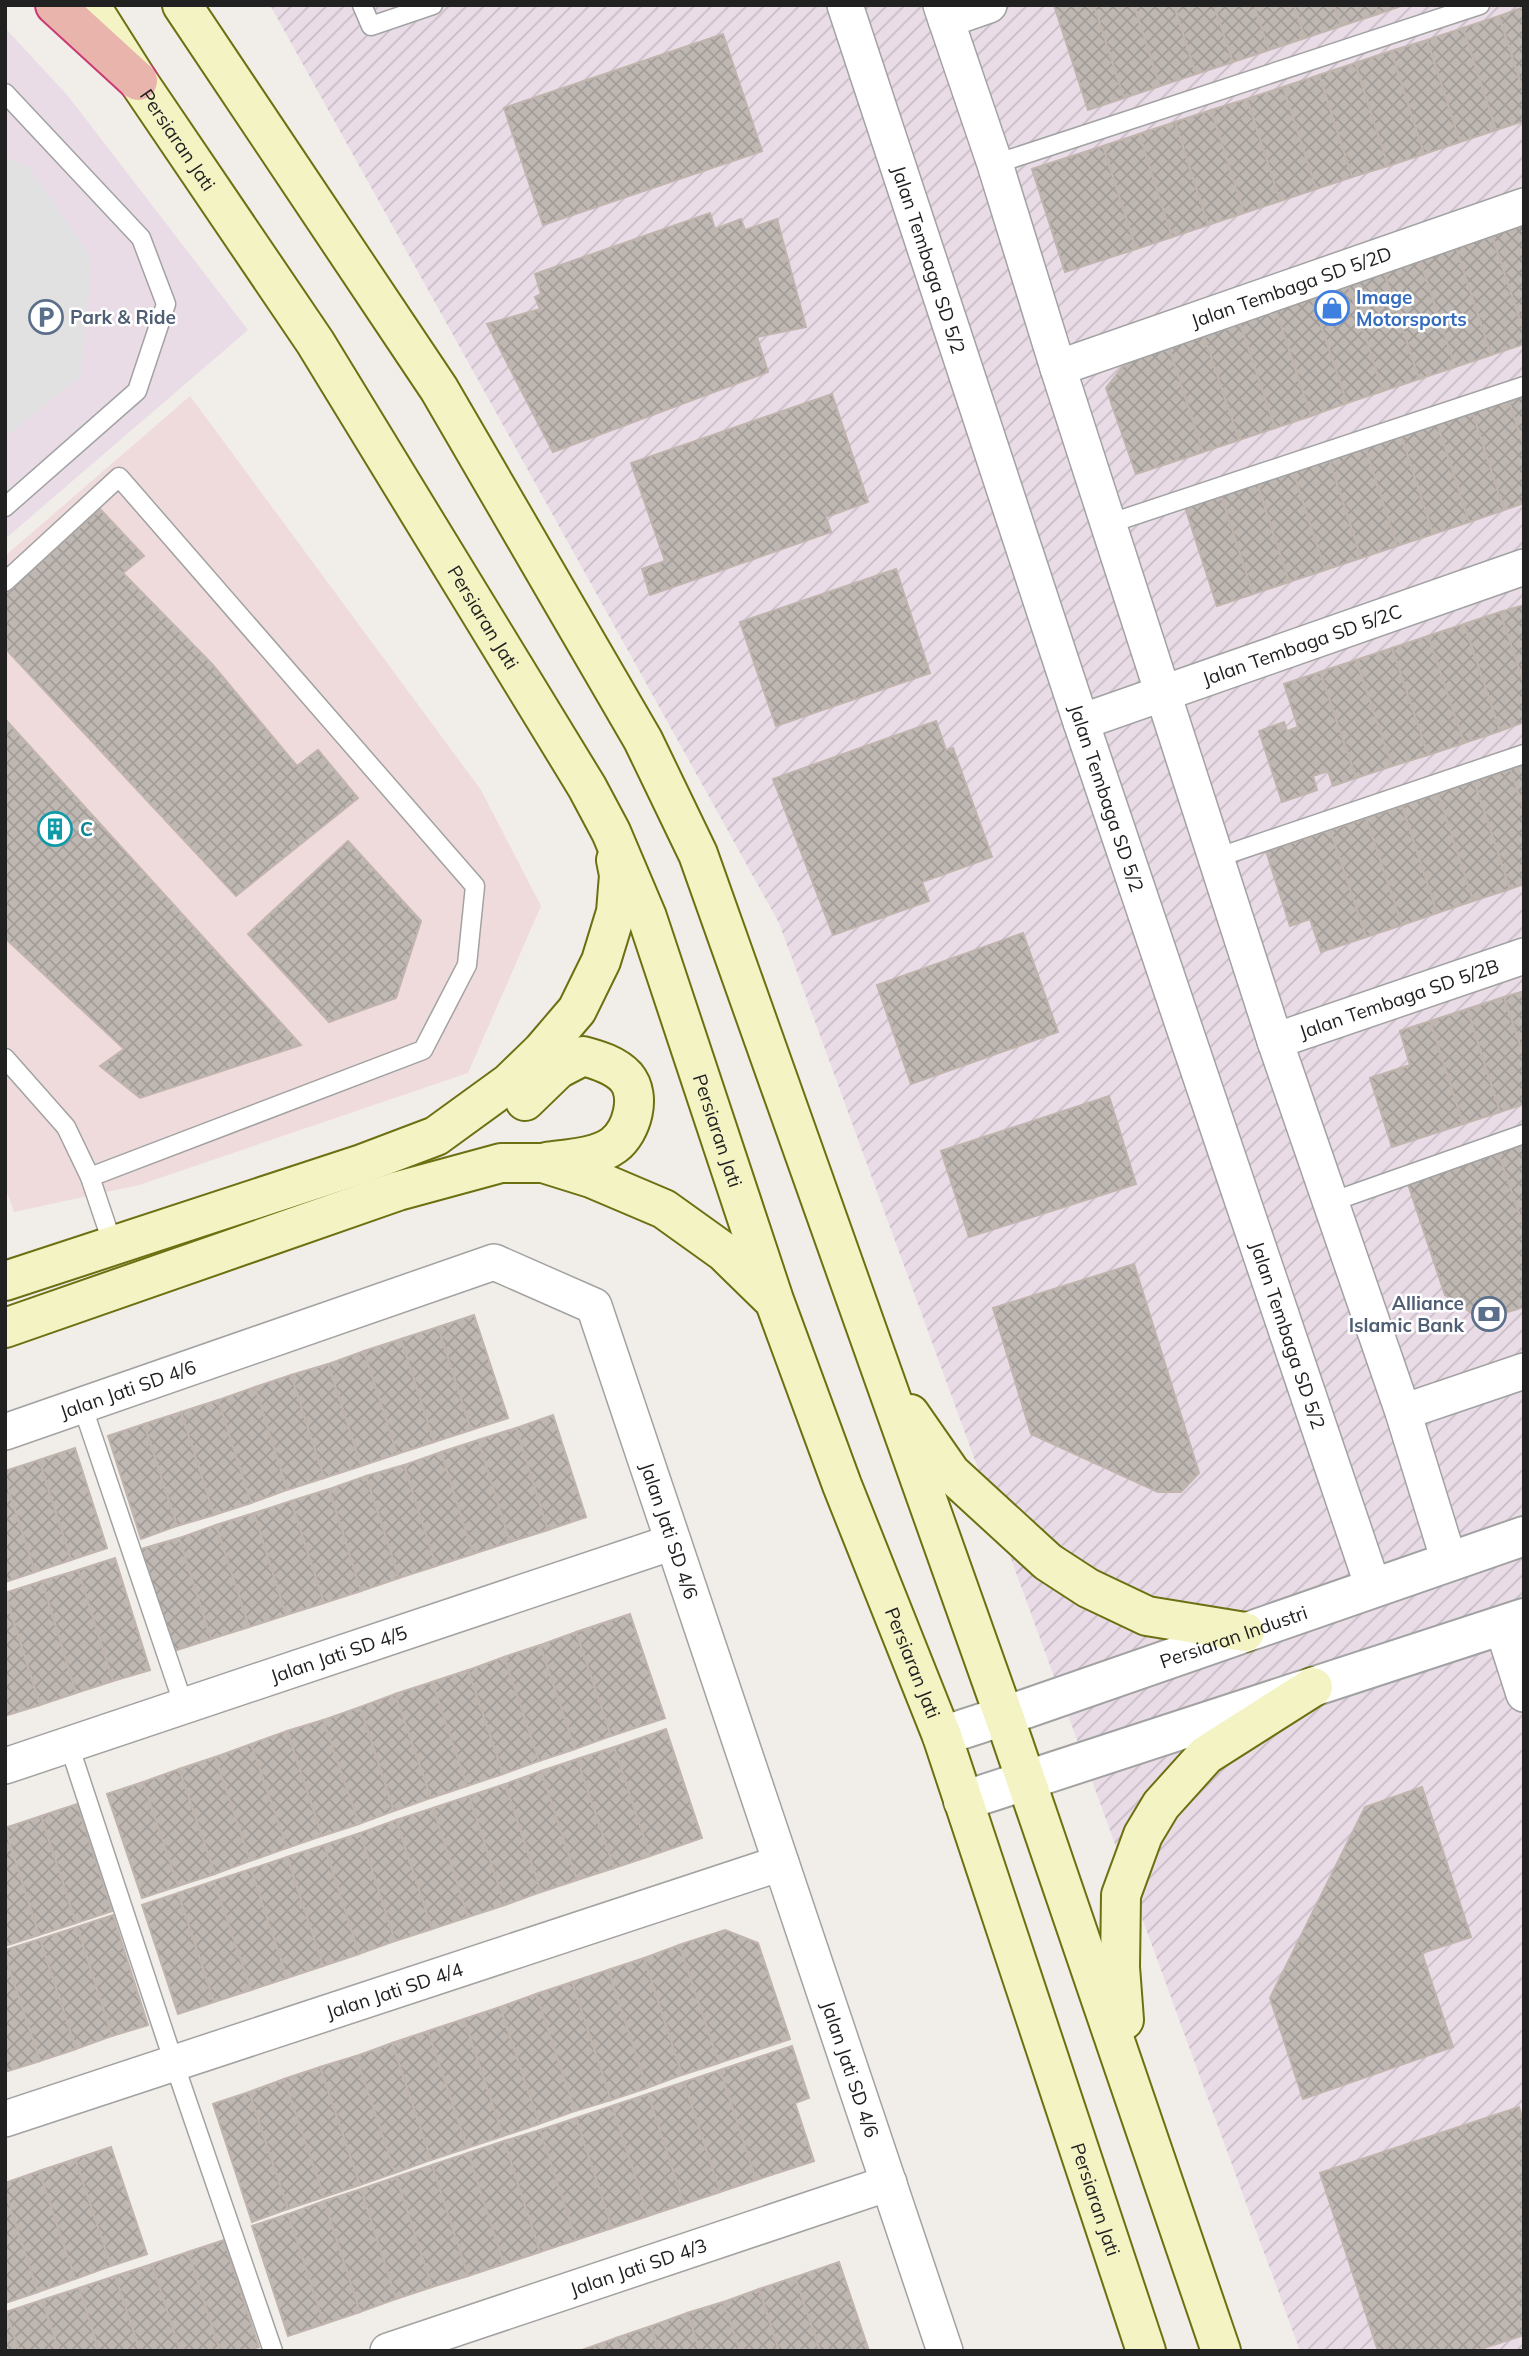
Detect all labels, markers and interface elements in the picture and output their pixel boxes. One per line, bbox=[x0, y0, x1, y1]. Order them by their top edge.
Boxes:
street label: Persiaran Jati bbox=[135, 84, 221, 195]
street label: Jalan Tembaga SD 5/2 bbox=[887, 162, 971, 357]
street label: Jalan Tembaga SD 5/2D bbox=[1188, 241, 1395, 333]
place label: Image Motorsports bbox=[1356, 285, 1467, 331]
shop icon: Image Motorsports bbox=[1313, 289, 1351, 327]
parking icon: Park & Ride bbox=[27, 298, 65, 336]
place label: Park & Ride bbox=[70, 305, 176, 329]
street label: Persiaran Jati bbox=[442, 561, 524, 674]
street label: Jalan Tembaga SD 5/2C bbox=[1199, 599, 1405, 691]
street label: Jalan Tembaga SD 5/2 bbox=[1064, 701, 1149, 895]
building icon: C bbox=[36, 810, 74, 848]
place label: C bbox=[80, 817, 93, 841]
street label: Jalan Tembaga SD 5/2B bbox=[1296, 953, 1502, 1044]
street label: Persiaran Jati bbox=[688, 1071, 748, 1190]
street label: Jalan Tembaga SD 5/2 bbox=[1245, 1238, 1331, 1432]
place label: Alliance Islamic Bank bbox=[1349, 1291, 1465, 1337]
bank icon: Alliance Islamic Bank bbox=[1470, 1295, 1508, 1333]
street label: Jalan Jati SD 4/6 bbox=[56, 1355, 199, 1424]
street label: Jalan Jati SD 4/6 bbox=[635, 1459, 704, 1602]
street label: Persiaran Industri bbox=[1157, 1600, 1311, 1673]
street label: Persiaran Jati bbox=[880, 1604, 946, 1722]
street label: Jalan Jati SD 4/5 bbox=[267, 1620, 410, 1688]
street label: Jalan Jati SD 4/4 bbox=[323, 1957, 466, 2024]
street label: Jalan Jati SD 4/6 bbox=[816, 1998, 884, 2141]
street label: Persiaran Jati bbox=[1066, 2140, 1126, 2259]
street label: Jalan Jati SD 4/3 bbox=[567, 2233, 710, 2301]

